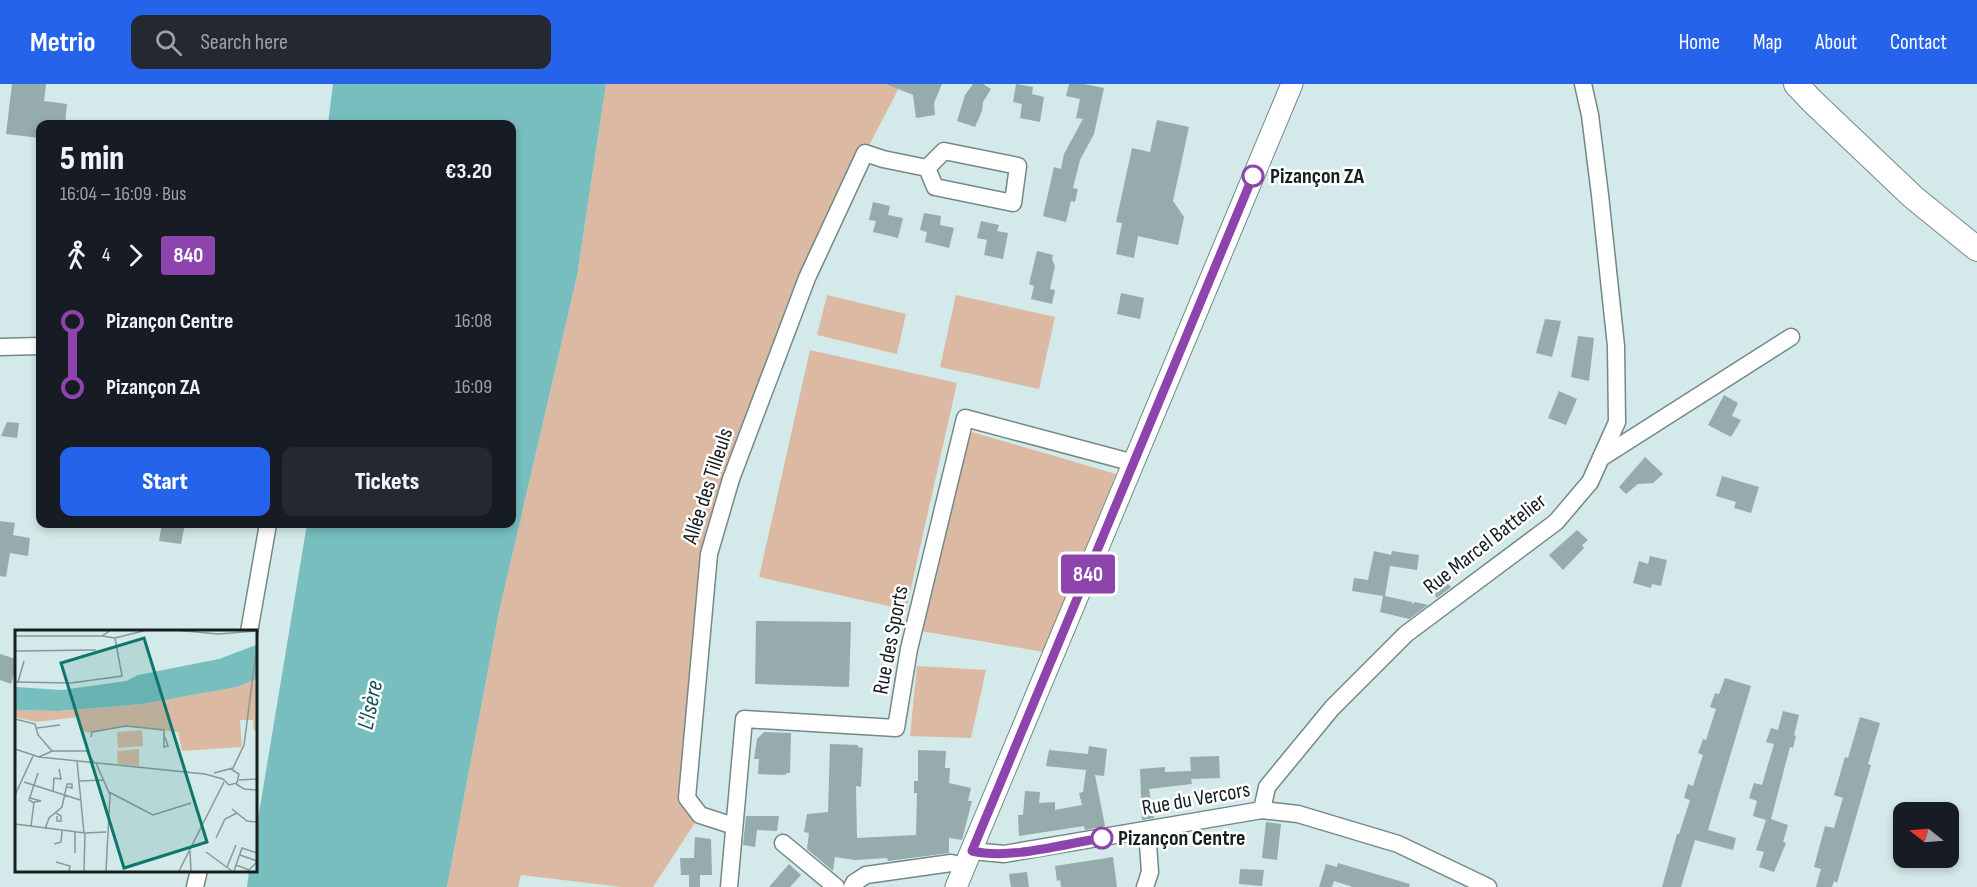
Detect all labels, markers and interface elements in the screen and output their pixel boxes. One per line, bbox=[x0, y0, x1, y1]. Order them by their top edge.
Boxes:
search box bbox=[131, 15, 551, 69]
text: Metrio bbox=[30, 26, 95, 59]
icon: search bbox=[152, 26, 185, 59]
text: Search here bbox=[200, 29, 288, 56]
text: Home bbox=[1679, 30, 1720, 55]
text: Map bbox=[1753, 30, 1782, 55]
text: About bbox=[1815, 30, 1857, 55]
text: Contact bbox=[1890, 30, 1947, 55]
text: 5 min bbox=[60, 139, 124, 179]
text: €3.20 bbox=[445, 158, 492, 185]
place label: Pizançon ZA bbox=[1270, 163, 1364, 190]
marker: Pizançon ZA bbox=[1242, 165, 1264, 187]
text: 16:04 – 16:09 · Bus bbox=[60, 182, 186, 206]
icon: walk bbox=[60, 239, 93, 272]
icon: forward bbox=[119, 239, 152, 272]
text: 4 bbox=[102, 243, 110, 267]
text: 840 bbox=[173, 243, 203, 268]
text: Pizançon Centre bbox=[106, 308, 233, 335]
text: 16:08 bbox=[455, 309, 492, 333]
text: Pizançon ZA bbox=[106, 374, 200, 401]
text: 16:09 bbox=[455, 375, 492, 399]
street label: Allée des Tilleuls bbox=[676, 425, 739, 548]
button: Start bbox=[60, 447, 270, 516]
button: Tickets bbox=[282, 447, 492, 516]
street label: Rue Marcel Battelier bbox=[1418, 488, 1552, 600]
line badge: 840 bbox=[1054, 554, 1122, 594]
text: 840 bbox=[1073, 562, 1103, 587]
street label: Rue des Sports bbox=[867, 583, 915, 696]
inset map bbox=[15, 630, 256, 872]
water label: L'Isère bbox=[351, 678, 389, 732]
street label: Rue du Vercors bbox=[1140, 776, 1252, 822]
north arrow bbox=[1893, 802, 1959, 868]
map controls bbox=[1893, 802, 1959, 868]
place label: Pizançon Centre bbox=[1118, 825, 1245, 852]
marker: Pizançon Centre bbox=[1091, 827, 1113, 849]

